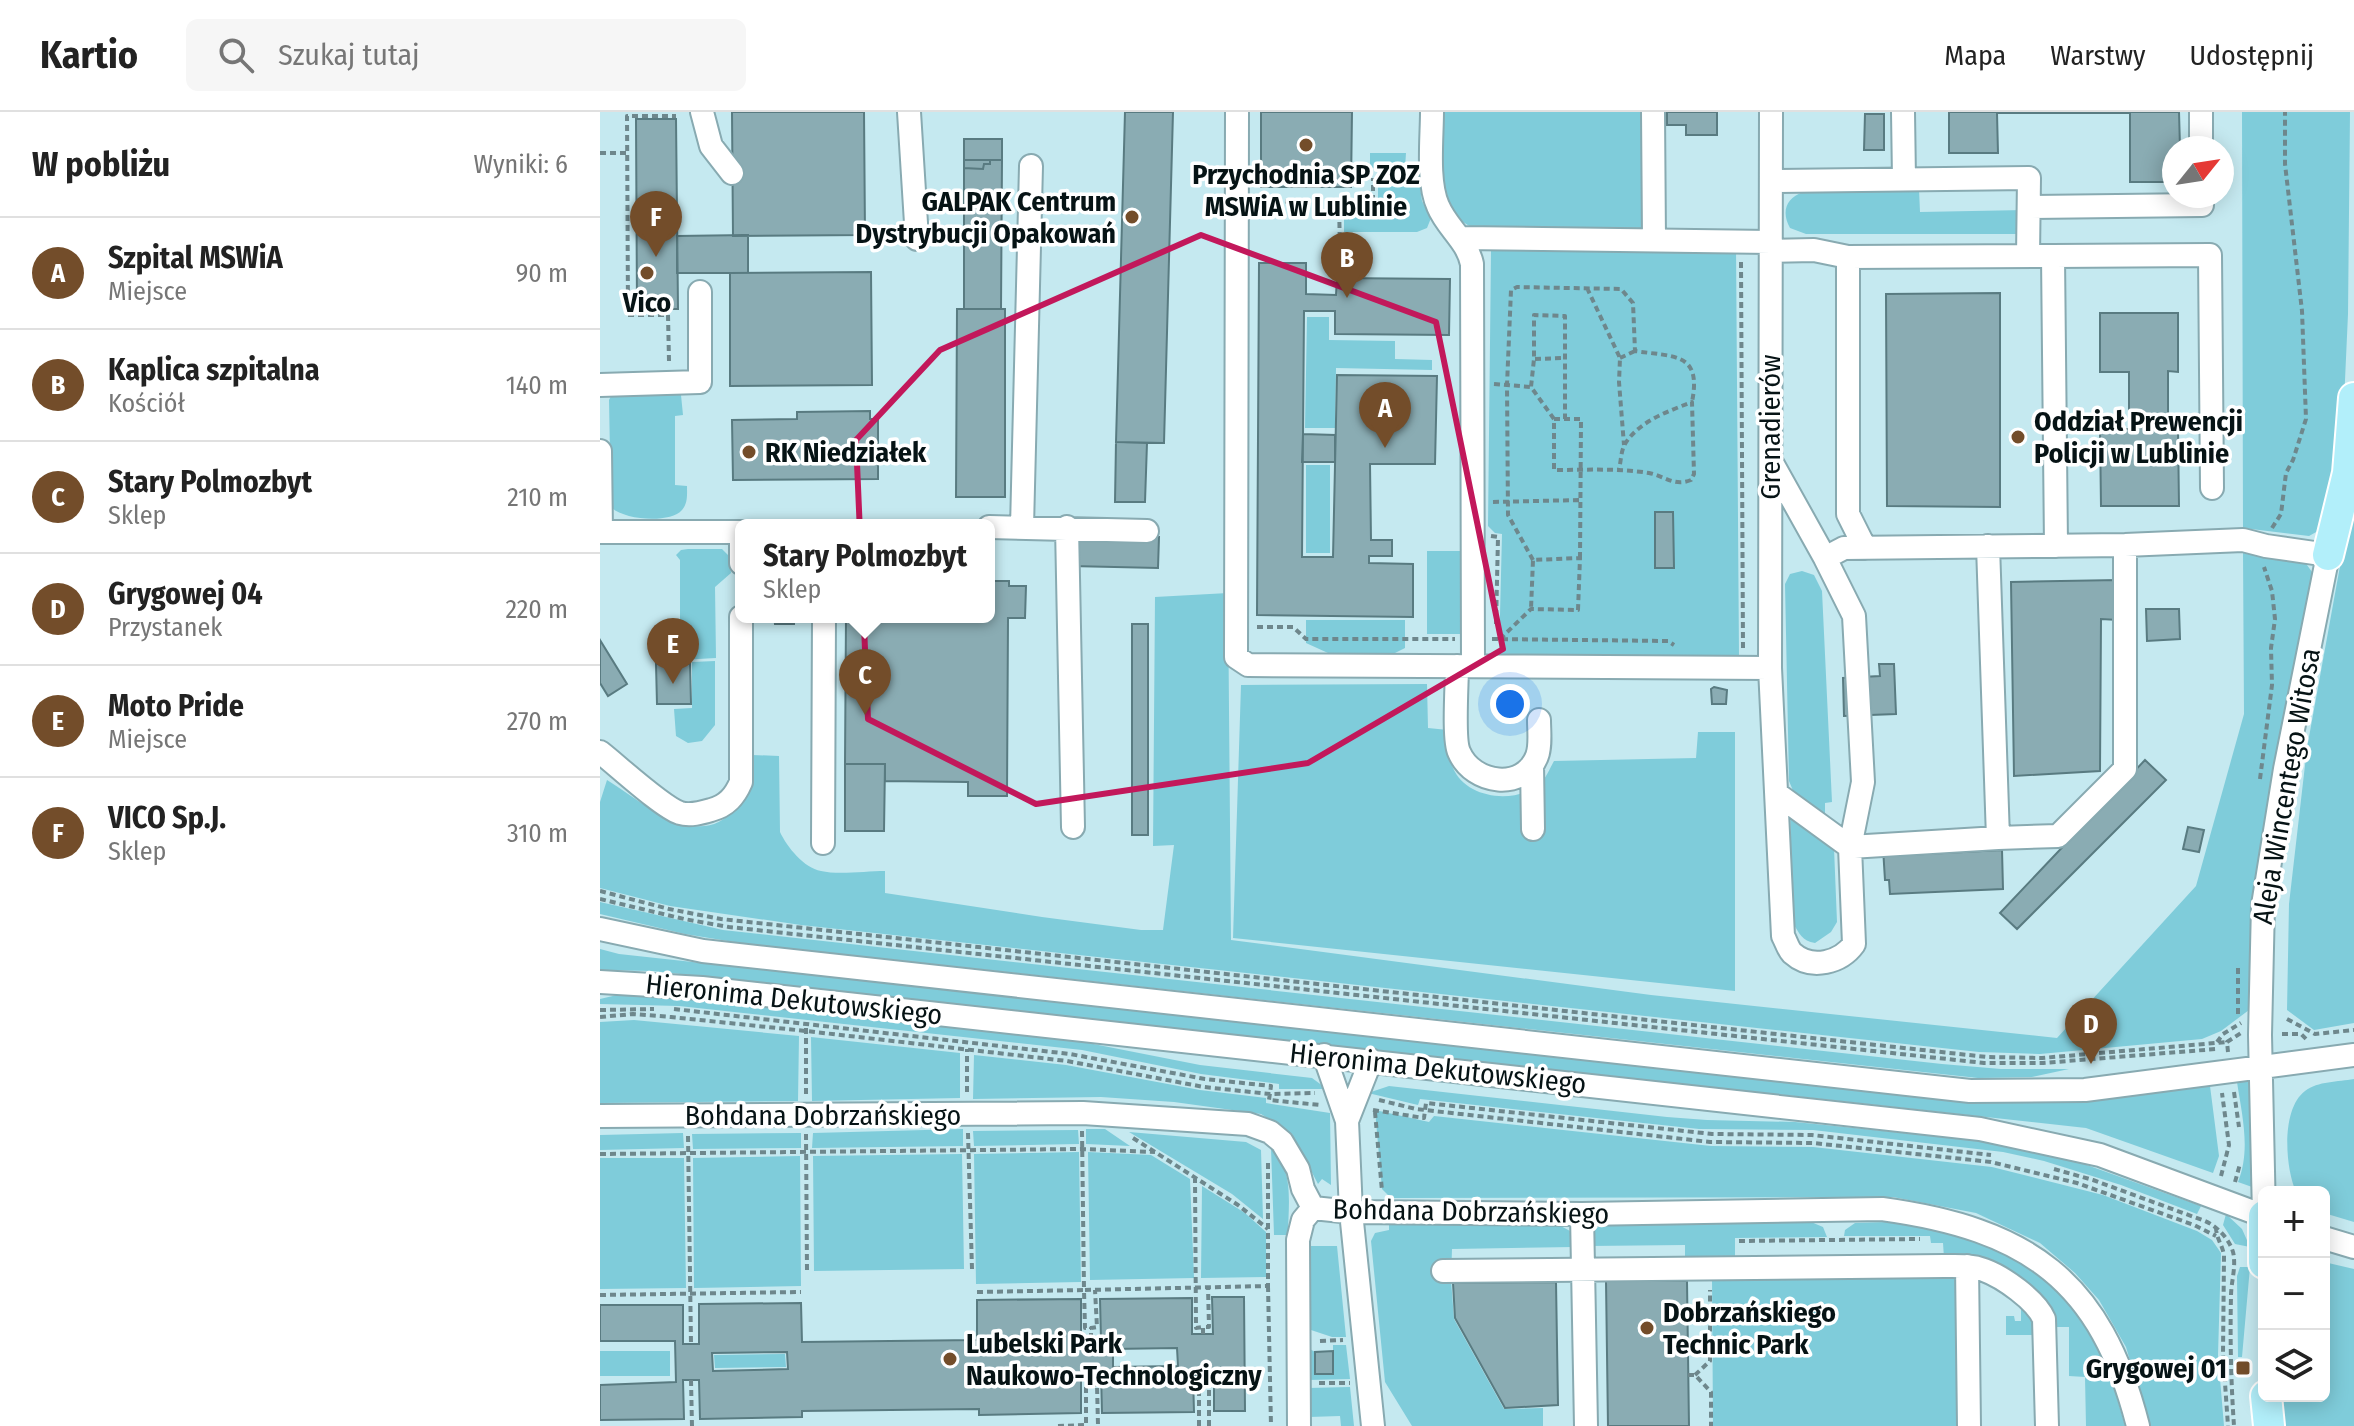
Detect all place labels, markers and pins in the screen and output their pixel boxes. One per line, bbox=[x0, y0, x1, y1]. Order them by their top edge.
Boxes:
marker: Przychodnia SP ZOZ MSWiA w Lublinie bbox=[1297, 136, 1315, 154]
place label: Przychodnia SP ZOZ MSWiA w Lublinie bbox=[1192, 158, 1420, 223]
place label: GALPAK Centrum Dystrybucji Opakowań bbox=[856, 185, 1116, 250]
pin: F bbox=[630, 191, 682, 257]
marker: GALPAK Centrum Dystrybucji Opakowań bbox=[1123, 208, 1141, 226]
pin: B bbox=[1321, 232, 1373, 298]
marker: Vico bbox=[638, 264, 656, 282]
place label: Vico bbox=[622, 286, 671, 319]
pin: A bbox=[1359, 382, 1411, 448]
place label: Oddział Prewencji Policji w Lublinie bbox=[2034, 405, 2243, 470]
marker: Oddział Prewencji Policji w Lublinie bbox=[2009, 428, 2027, 446]
place label: RK Niedziałek bbox=[765, 436, 927, 469]
marker: RK Niedziałek bbox=[740, 443, 758, 461]
pin: E bbox=[647, 618, 699, 684]
pin: C bbox=[839, 649, 891, 715]
pin: D bbox=[2065, 998, 2117, 1064]
place label: Dobrzańskiego Technic Park bbox=[1663, 1296, 1836, 1361]
marker: Dobrzańskiego Technic Park bbox=[1638, 1319, 1656, 1337]
place label: Lubelski Park Naukowo-Technologiczny bbox=[966, 1327, 1262, 1392]
marker: Lubelski Park Naukowo-Technologiczny bbox=[941, 1350, 959, 1368]
place label: Grygowej 01 bbox=[2086, 1352, 2227, 1385]
marker: Grygowej 01 bbox=[2234, 1359, 2252, 1377]

